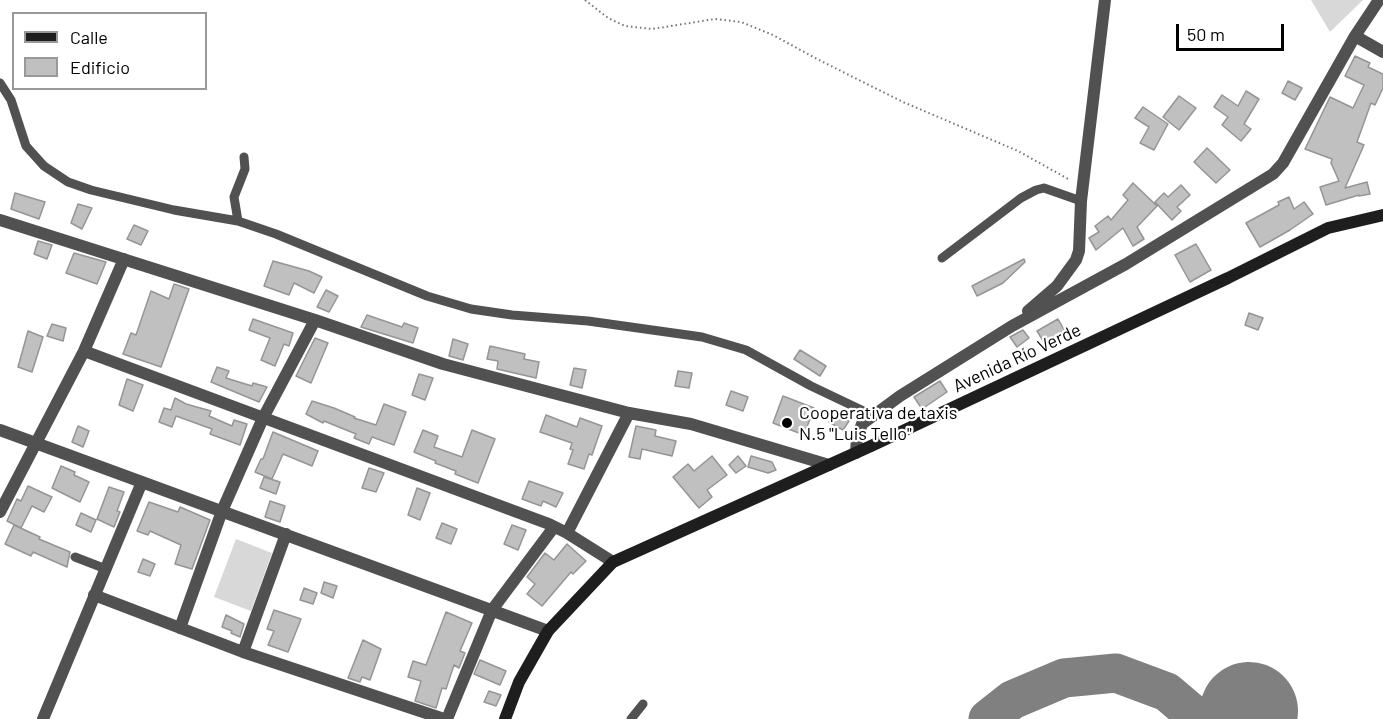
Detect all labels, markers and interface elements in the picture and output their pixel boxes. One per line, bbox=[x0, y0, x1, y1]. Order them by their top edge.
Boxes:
legend bbox=[12, 12, 207, 90]
scale bar bbox=[1179, 12, 1287, 50]
text: 50 m bbox=[1187, 23, 1225, 45]
text: Calle bbox=[70, 26, 108, 48]
text: Edificio bbox=[70, 56, 130, 78]
street label: Avenida Río Verde bbox=[950, 319, 1084, 397]
place label: Cooperativa de taxis N.5 "Luis Tello" bbox=[799, 402, 957, 444]
marker: Cooperativa de taxis N.5 "Luis Tello" bbox=[780, 416, 794, 430]

